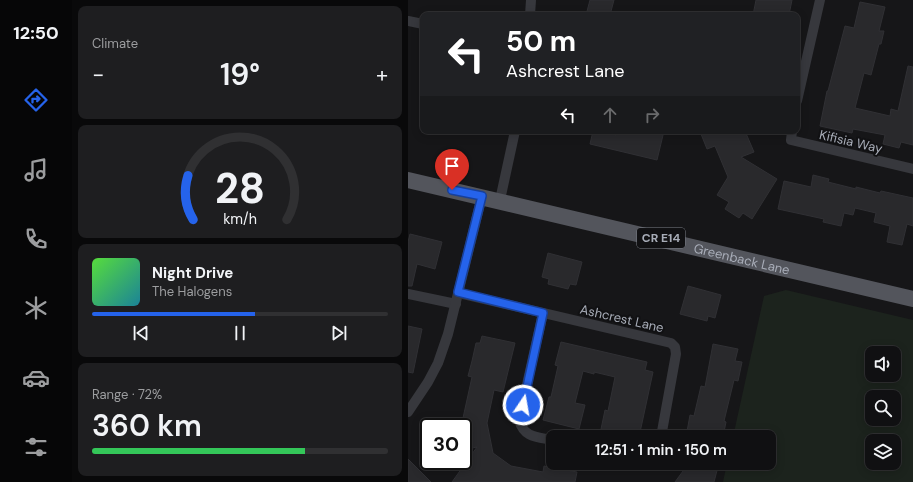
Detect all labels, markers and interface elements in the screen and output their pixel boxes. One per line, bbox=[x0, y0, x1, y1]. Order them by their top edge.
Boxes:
text: 12:50 bbox=[13, 21, 59, 45]
text: 50 m bbox=[506, 23, 576, 60]
icon: left bbox=[440, 28, 492, 80]
text: Climate bbox=[92, 35, 138, 52]
text: 19° bbox=[220, 55, 260, 94]
text: Ashcrest Lane bbox=[506, 59, 625, 83]
text: − bbox=[92, 60, 104, 89]
text: + bbox=[376, 60, 388, 89]
icon: directions bbox=[22, 86, 50, 114]
icon: left bbox=[557, 104, 579, 126]
icon: ahead bbox=[599, 104, 621, 126]
icon: right bbox=[641, 104, 663, 126]
street label: Kifisia Way bbox=[818, 126, 884, 157]
pin bbox=[435, 149, 469, 190]
icon: arrive bbox=[441, 155, 463, 177]
icon: music bbox=[22, 156, 50, 184]
text: 28 bbox=[215, 161, 265, 215]
text: km/h bbox=[223, 209, 257, 227]
icon: phone bbox=[22, 225, 50, 253]
road number: CR E14 bbox=[637, 228, 685, 248]
street label: Greenback Lane bbox=[692, 240, 791, 279]
text: Night Drive bbox=[152, 263, 233, 283]
text: The Halogens bbox=[152, 283, 232, 300]
icon: climate bbox=[22, 294, 50, 322]
street label: Ashcrest Lane bbox=[578, 301, 665, 336]
icon: previous bbox=[130, 322, 152, 344]
icon: pause bbox=[229, 322, 251, 344]
icon: next bbox=[328, 322, 350, 344]
map controls bbox=[865, 346, 901, 470]
button: sound bbox=[865, 346, 901, 382]
icon: car bbox=[22, 364, 50, 392]
position arrow bbox=[502, 384, 544, 426]
text: Range · 72% bbox=[92, 386, 162, 403]
button: search bbox=[865, 390, 901, 426]
text: 360 km bbox=[92, 406, 202, 445]
speed limit sign: 30 bbox=[420, 418, 472, 470]
icon: filters bbox=[22, 433, 50, 461]
button: layers bbox=[865, 434, 901, 470]
text: 12:51 · 1 min · 150 m bbox=[595, 440, 727, 460]

